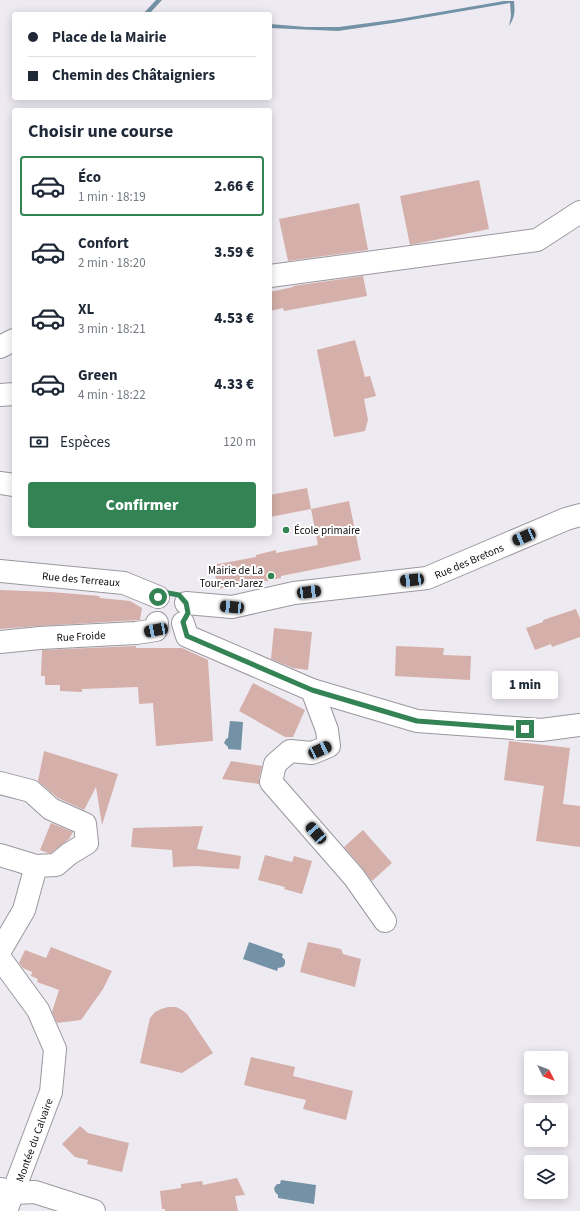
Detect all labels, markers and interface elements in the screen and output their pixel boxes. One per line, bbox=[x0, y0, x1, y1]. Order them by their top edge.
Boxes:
text: Place de la Mairie bbox=[52, 27, 166, 48]
text: Chemin des Châtaigniers bbox=[52, 65, 215, 86]
text: Choisir une course bbox=[28, 119, 173, 144]
text: Éco bbox=[78, 167, 101, 188]
icon: car bbox=[30, 168, 66, 204]
text: 2.66 € bbox=[214, 176, 254, 197]
text: 1 min · 18:19 bbox=[78, 188, 146, 206]
text: Confort bbox=[78, 233, 129, 254]
icon: car bbox=[30, 234, 66, 270]
text: 3.59 € bbox=[214, 242, 254, 263]
text: 2 min · 18:20 bbox=[78, 254, 146, 272]
text: XL bbox=[78, 299, 94, 320]
icon: car bbox=[30, 300, 66, 336]
text: 4.53 € bbox=[214, 308, 254, 329]
text: 3 min · 18:21 bbox=[78, 320, 146, 338]
text: Green bbox=[78, 365, 118, 386]
icon: car bbox=[30, 366, 66, 402]
text: 4.33 € bbox=[214, 374, 254, 395]
text: 4 min · 18:22 bbox=[78, 386, 146, 404]
icon: cash bbox=[28, 431, 50, 453]
text: Espèces bbox=[60, 432, 110, 453]
text: 120 m bbox=[223, 433, 256, 451]
button: Confirmer bbox=[28, 482, 256, 528]
place label: École primaire bbox=[294, 523, 361, 538]
marker: École primaire bbox=[281, 525, 291, 535]
car bbox=[511, 527, 537, 547]
street label: Rue des Bretons bbox=[432, 540, 507, 583]
place label: Mairie de La Tour-en-Jarez bbox=[200, 563, 263, 591]
street label: Rue des Terreaux bbox=[41, 569, 121, 590]
marker: Mairie de La Tour-en-Jarez bbox=[266, 571, 276, 581]
car bbox=[399, 573, 425, 587]
car bbox=[296, 585, 322, 599]
route start bbox=[149, 588, 167, 606]
car bbox=[220, 600, 244, 614]
car bbox=[143, 622, 169, 638]
street label: Rue Froide bbox=[56, 628, 106, 645]
callout: 1 min bbox=[492, 671, 558, 699]
text: 1 min bbox=[509, 676, 541, 694]
route end bbox=[516, 720, 534, 738]
car bbox=[307, 739, 333, 761]
car bbox=[304, 820, 328, 846]
north arrow bbox=[524, 1051, 568, 1095]
map controls bbox=[524, 1051, 568, 1199]
street label: Montée du Calvaire bbox=[12, 1096, 57, 1184]
button: locate bbox=[524, 1103, 568, 1147]
button: layers bbox=[524, 1155, 568, 1199]

